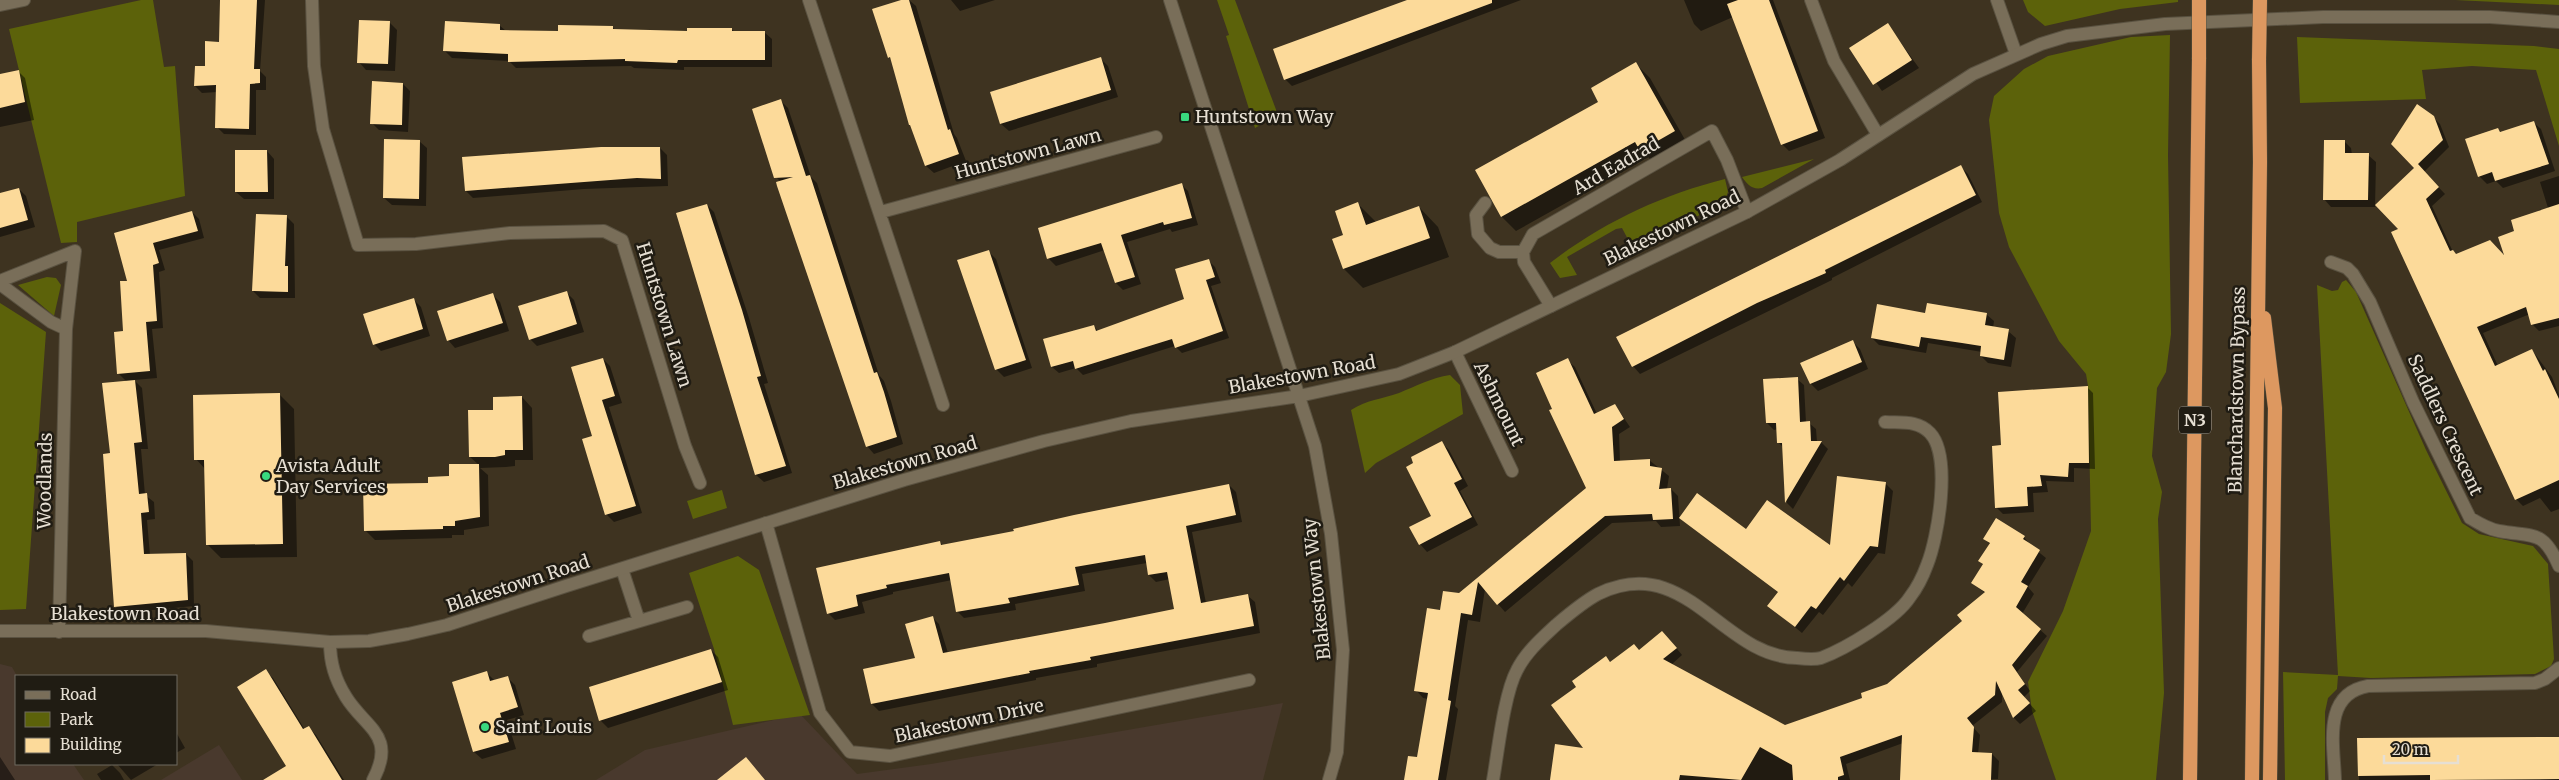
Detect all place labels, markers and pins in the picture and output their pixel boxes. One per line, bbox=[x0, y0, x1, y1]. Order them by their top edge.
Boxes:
place label: Huntstown Way bbox=[1195, 105, 1334, 128]
marker: Huntstown Way bbox=[1179, 111, 1191, 123]
place label: Avista Adult Day Services bbox=[275, 454, 386, 498]
marker: Avista Adult Day Services bbox=[260, 470, 272, 482]
place label: Saint Louis bbox=[495, 715, 592, 738]
marker: Saint Louis bbox=[479, 721, 491, 733]

